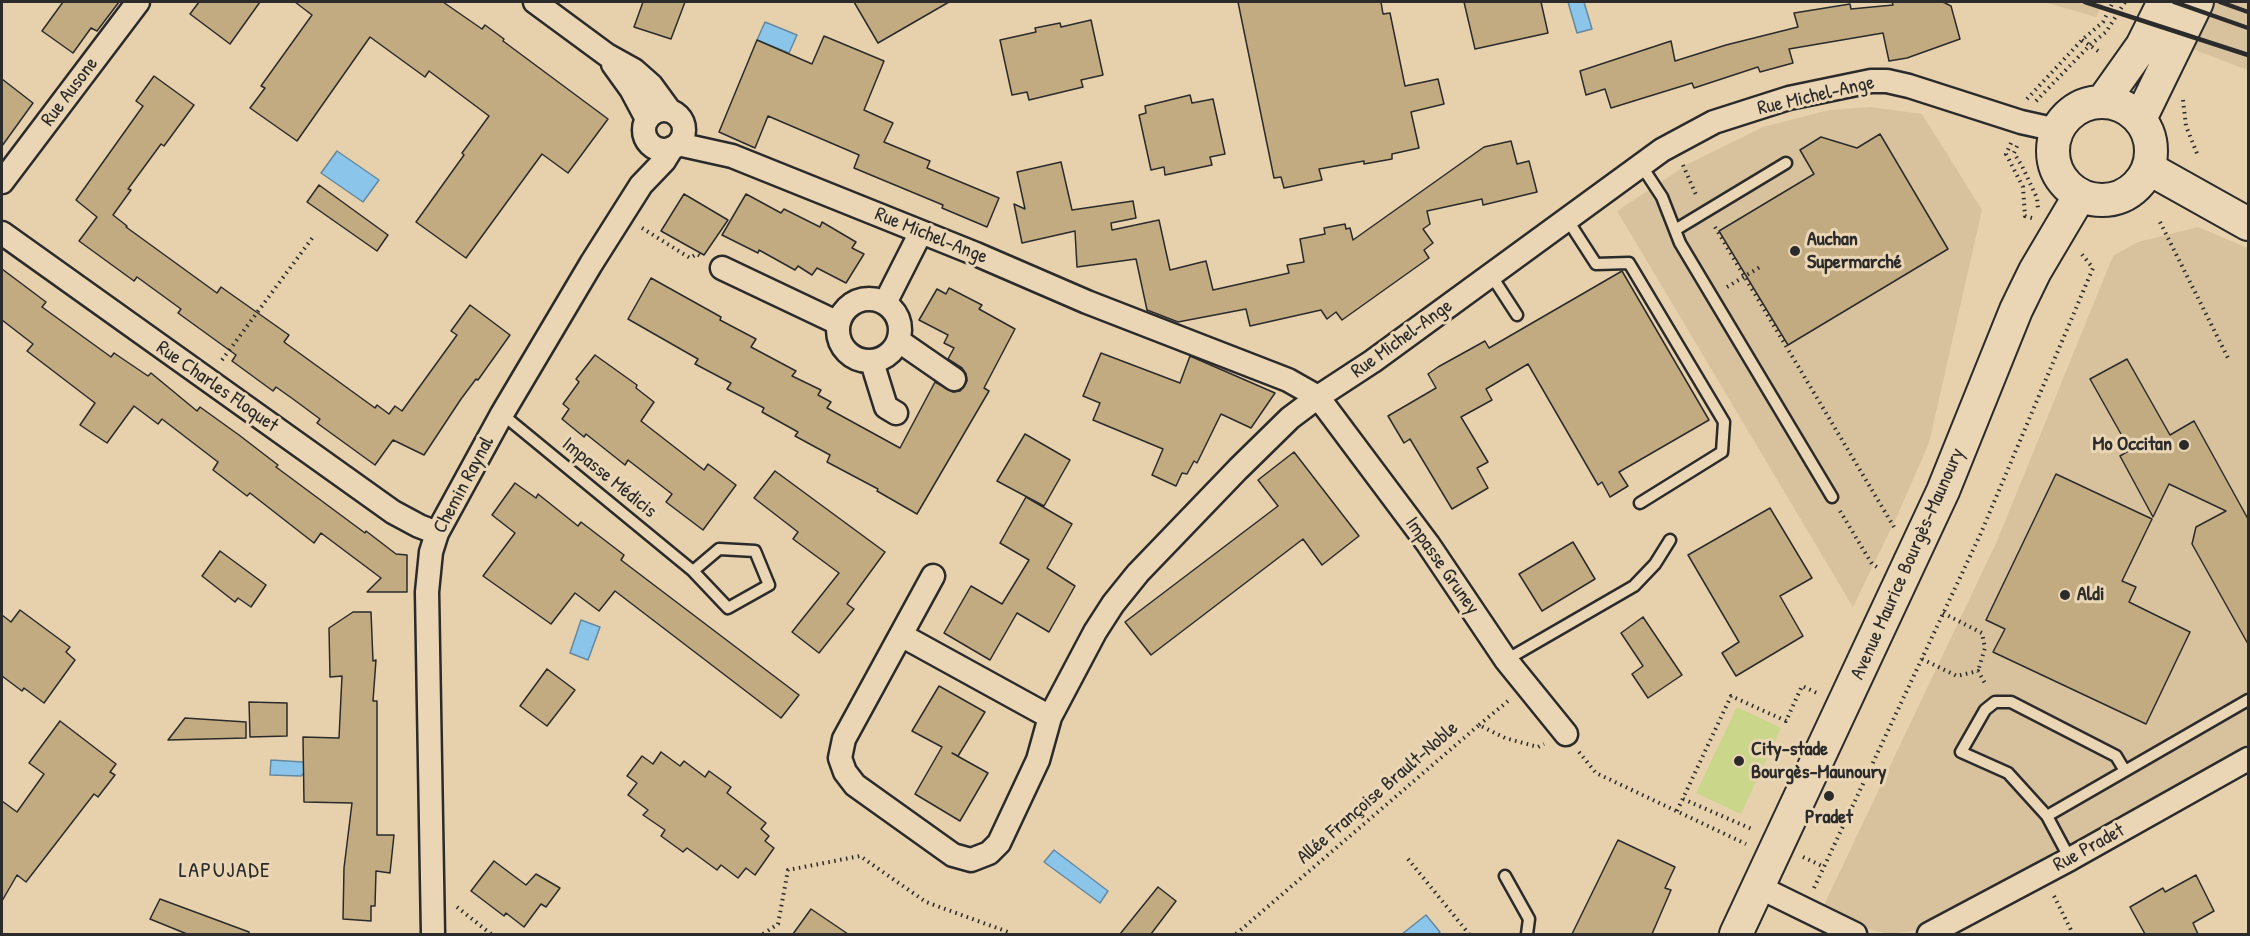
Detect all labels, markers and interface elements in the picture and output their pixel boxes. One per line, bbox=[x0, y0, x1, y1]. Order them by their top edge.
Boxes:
street label: Rue Ausone bbox=[36, 53, 104, 131]
street label: Rue Michel-Ange bbox=[1755, 71, 1877, 121]
street label: Rue Michel-Ange bbox=[871, 203, 991, 269]
place label: Auchan Supermarché bbox=[1807, 228, 1902, 275]
marker: Auchan Supermarché bbox=[1788, 244, 1802, 258]
street label: Rue Michel-Ange bbox=[1347, 294, 1457, 384]
street label: Rue Charles Floquet bbox=[152, 336, 282, 438]
street label: Chemin Raynal bbox=[428, 432, 500, 538]
street label: Impasse Médicis bbox=[557, 433, 661, 523]
place label: Mo Occitan bbox=[2093, 433, 2172, 457]
marker: Mo Occitan bbox=[2177, 438, 2191, 452]
street label: Avenue Maurice Bourgès-Maunoury bbox=[1846, 444, 1970, 684]
street label: Impasse Gruney bbox=[1400, 513, 1484, 619]
place label: Aldi bbox=[2077, 583, 2104, 607]
marker: Aldi bbox=[2058, 588, 2072, 602]
street label: Allée Françoise Brault-Noble bbox=[1292, 716, 1464, 870]
place label: City-stade Bourgès-Maunoury bbox=[1751, 738, 1887, 785]
marker: City-stade Bourgès-Maunoury bbox=[1732, 754, 1746, 768]
marker: Pradet bbox=[1822, 789, 1836, 803]
place label: Pradet bbox=[1805, 806, 1853, 830]
street label: Rue Pradet bbox=[2049, 819, 2129, 877]
district label: LAPUJADE bbox=[179, 858, 271, 884]

